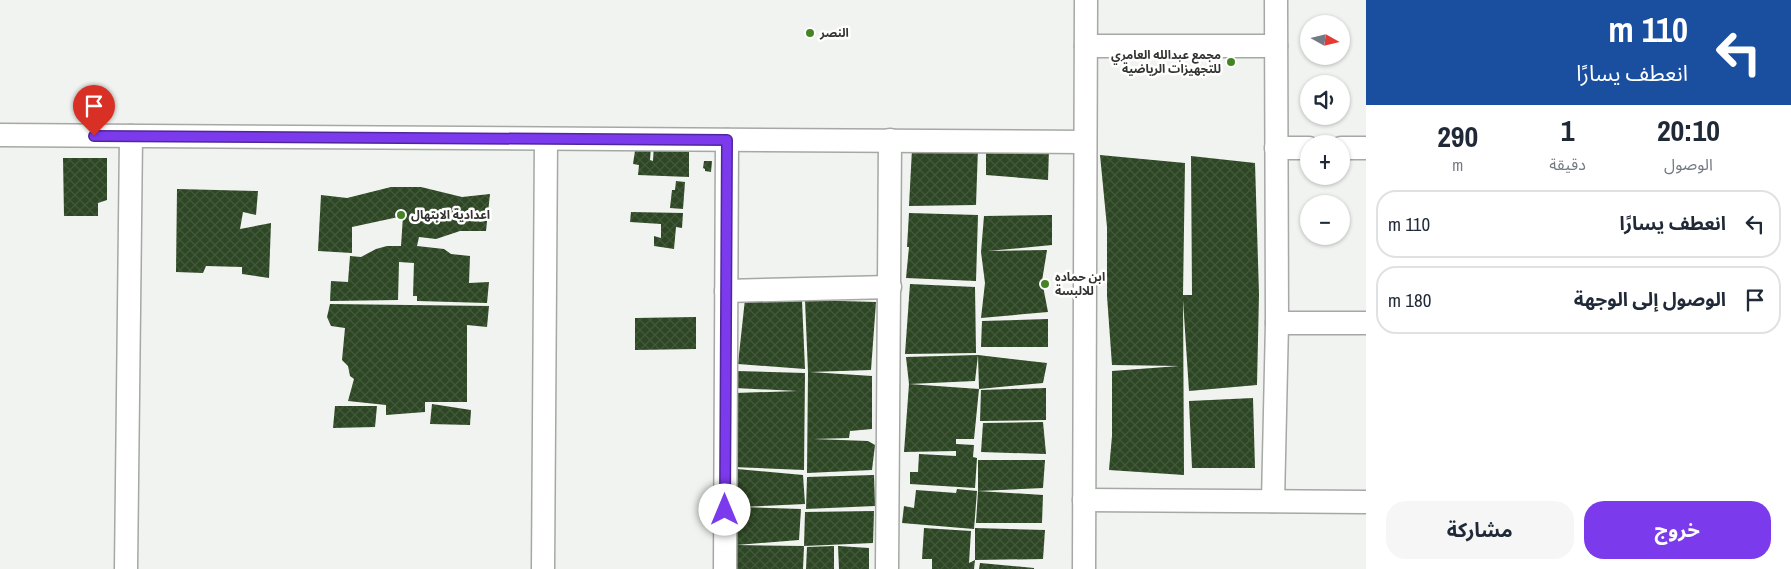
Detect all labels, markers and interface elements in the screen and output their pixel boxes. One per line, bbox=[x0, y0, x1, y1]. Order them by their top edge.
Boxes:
text: 110 m bbox=[1608, 6, 1688, 53]
north arrow bbox=[1300, 15, 1350, 65]
map controls bbox=[1300, 15, 1350, 245]
icon: left bbox=[1706, 20, 1771, 85]
place label: النصر bbox=[819, 25, 849, 41]
marker: النصر bbox=[804, 27, 816, 39]
place label: مجمع عبدالله العامري للتجهيزات الرياضية bbox=[1111, 47, 1221, 77]
marker: مجمع عبدالله العامري للتجهيزات الرياضية bbox=[1225, 56, 1237, 68]
text: انعطف يسارًا bbox=[1576, 58, 1688, 88]
button: sound bbox=[1300, 75, 1350, 125]
pin bbox=[73, 85, 115, 136]
icon: arrive bbox=[80, 92, 108, 120]
text: 1 bbox=[1561, 110, 1574, 150]
text: 20:10 bbox=[1657, 110, 1720, 150]
text: 290 bbox=[1437, 116, 1478, 156]
button: + bbox=[1300, 135, 1350, 185]
text: دقيقة bbox=[1549, 153, 1586, 175]
text: الوصول bbox=[1664, 153, 1713, 175]
text: m bbox=[1452, 154, 1463, 176]
button: − bbox=[1300, 195, 1350, 245]
place label: اعدادية الابتهال bbox=[411, 207, 490, 223]
marker: اعدادية الابتهال bbox=[395, 209, 407, 221]
text: انعطف يسارًا bbox=[1620, 210, 1726, 236]
icon: left bbox=[1741, 210, 1769, 238]
text: 110 m bbox=[1388, 211, 1430, 237]
place label: ابن حماده للالبسة bbox=[1055, 269, 1105, 299]
marker: ابن حماده للالبسة bbox=[1039, 278, 1051, 290]
text: الوصول إلى الوجهة bbox=[1574, 286, 1726, 312]
icon: arrive bbox=[1741, 286, 1769, 314]
text: 180 m bbox=[1388, 287, 1431, 313]
position arrow bbox=[698, 483, 750, 535]
button: مشاركة bbox=[1386, 501, 1574, 559]
button: خروج bbox=[1584, 501, 1771, 559]

